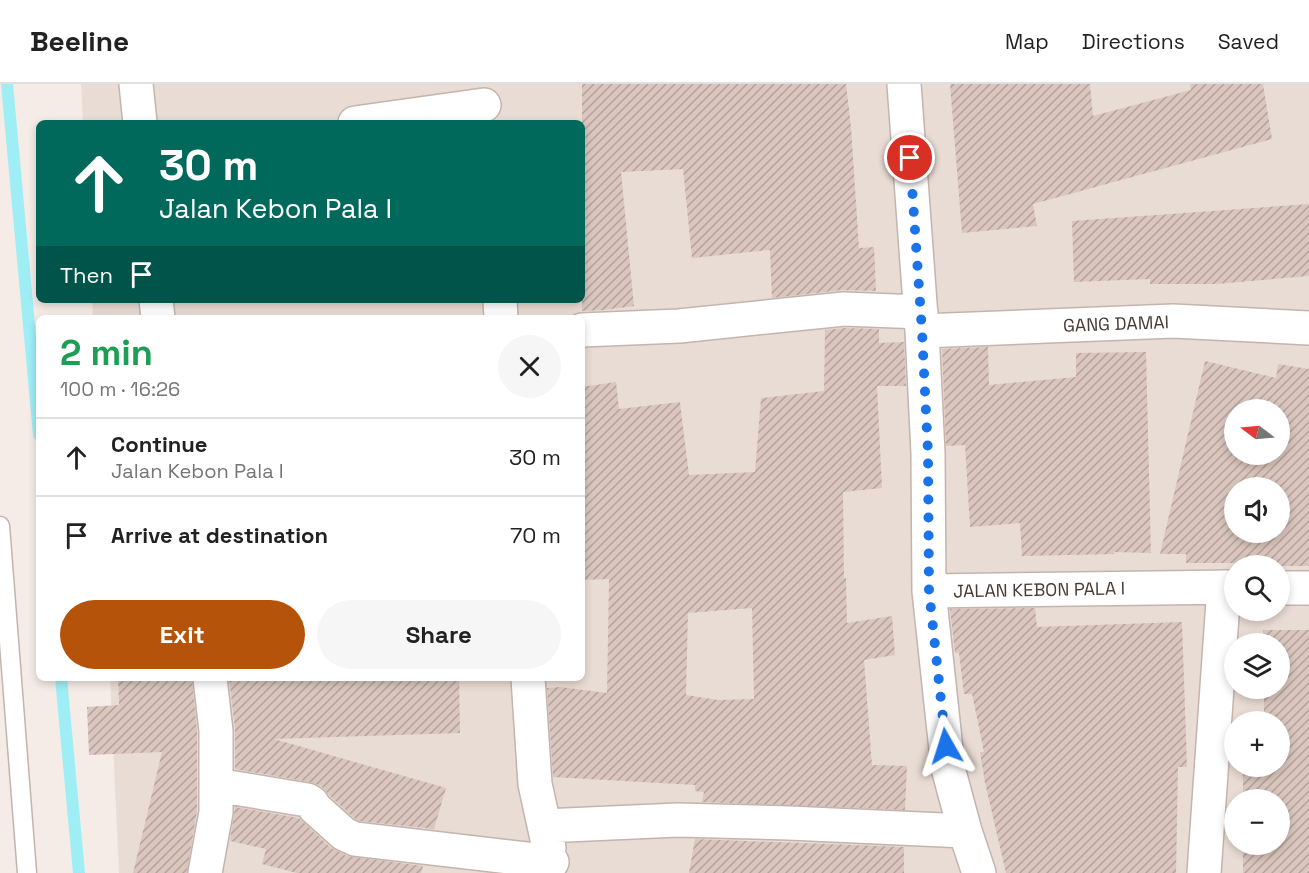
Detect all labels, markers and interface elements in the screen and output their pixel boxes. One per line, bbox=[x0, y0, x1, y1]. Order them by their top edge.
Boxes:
text: Beeline bbox=[30, 23, 129, 59]
text: Map bbox=[1005, 28, 1049, 55]
text: Directions bbox=[1082, 28, 1185, 55]
text: Saved bbox=[1218, 28, 1279, 55]
pin bbox=[884, 132, 935, 183]
text: 30 m bbox=[159, 139, 258, 192]
icon: arrive bbox=[893, 141, 926, 174]
icon: ahead bbox=[60, 144, 138, 222]
text: Jalan Kebon Pala I bbox=[159, 191, 392, 226]
icon: arrive bbox=[125, 258, 158, 291]
text: Then bbox=[60, 261, 113, 289]
street label: GANG DAMAI bbox=[1063, 310, 1169, 337]
text: 2 min bbox=[60, 330, 153, 376]
button: close bbox=[498, 335, 561, 398]
text: 100 m · 16:26 bbox=[60, 376, 180, 402]
north arrow bbox=[1224, 399, 1290, 465]
map controls bbox=[1224, 399, 1290, 855]
text: Continue bbox=[111, 430, 207, 458]
icon: ahead bbox=[60, 441, 93, 474]
text: 30 m bbox=[509, 443, 561, 471]
text: Jalan Kebon Pala I bbox=[111, 458, 284, 484]
button: sound bbox=[1224, 477, 1290, 543]
icon: arrive bbox=[60, 519, 93, 552]
text: Arrive at destination bbox=[111, 521, 328, 549]
text: 70 m bbox=[510, 521, 561, 549]
button: search bbox=[1224, 555, 1290, 621]
street label: JALAN KEBON PALA I bbox=[953, 577, 1125, 602]
button: Exit bbox=[60, 600, 305, 669]
button: Share bbox=[317, 600, 561, 669]
button: layers bbox=[1224, 633, 1290, 699]
button: + bbox=[1224, 711, 1290, 777]
position arrow bbox=[914, 714, 978, 778]
button: − bbox=[1224, 789, 1290, 855]

